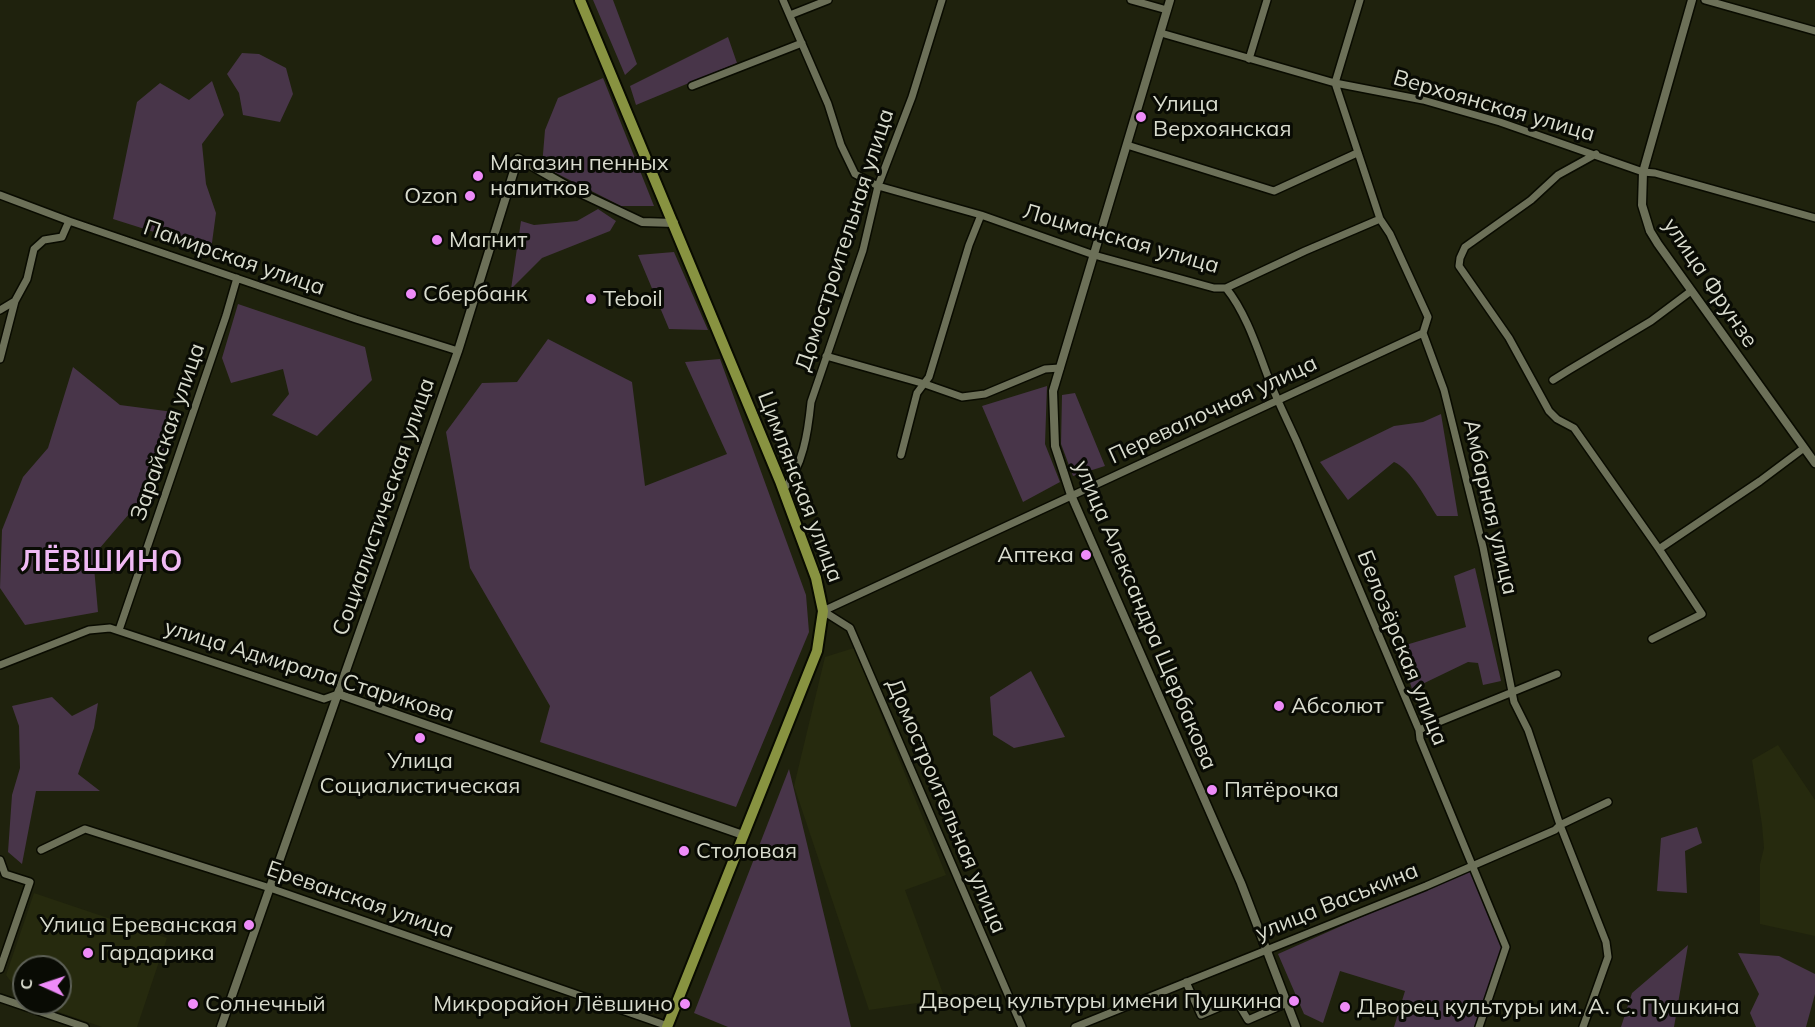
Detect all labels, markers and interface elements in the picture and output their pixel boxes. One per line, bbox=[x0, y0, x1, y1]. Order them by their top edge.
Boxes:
street label: Верхоянская улица bbox=[1390, 65, 1598, 147]
place label: Улица Верхоянская bbox=[1153, 91, 1292, 142]
street label: Домостроительная улица bbox=[790, 106, 900, 374]
marker: Улица Верхоянская bbox=[1134, 110, 1148, 124]
place label: Магазин пенных напитков bbox=[490, 150, 669, 202]
marker: Магазин пенных напитков bbox=[471, 169, 485, 183]
place label: Ozon bbox=[404, 183, 458, 209]
marker: Ozon bbox=[463, 189, 477, 203]
street label: Лоцманская улица bbox=[1020, 198, 1222, 280]
street label: улица Фрунзе bbox=[1657, 213, 1763, 353]
street label: Памирская улица bbox=[140, 215, 328, 301]
place label: Магнит bbox=[449, 227, 527, 253]
marker: Магнит bbox=[430, 233, 444, 247]
place label: Сбербанк bbox=[423, 281, 528, 307]
place label: Teboil bbox=[603, 286, 663, 312]
marker: Сбербанк bbox=[404, 287, 418, 301]
marker: Teboil bbox=[584, 292, 598, 306]
street label: Зарайская улица bbox=[125, 340, 211, 524]
street label: Перевалочная улица bbox=[1105, 350, 1321, 470]
street label: Социалистическая улица bbox=[327, 375, 441, 639]
street label: Цимлянская улица bbox=[751, 388, 849, 586]
street label: Амбарная улица bbox=[1457, 417, 1523, 597]
street label: улица Александра Щербакова bbox=[1068, 456, 1222, 774]
place label: Аптека bbox=[997, 542, 1074, 568]
district label: ЛЁВШИНО bbox=[20, 546, 184, 580]
street label: Белозёрская улица bbox=[1351, 547, 1453, 749]
marker: Аптека bbox=[1079, 548, 1093, 562]
street label: улица Адмирала Старикова bbox=[161, 614, 457, 728]
street label: Домостроительная улица bbox=[880, 675, 1012, 937]
place label: Абсолют bbox=[1291, 693, 1383, 719]
marker: Абсолют bbox=[1272, 699, 1286, 713]
marker: Улица Социалистическая bbox=[413, 731, 427, 745]
place label: Улица Социалистическая bbox=[320, 748, 520, 800]
place label: Пятёрочка bbox=[1224, 777, 1339, 803]
marker: Пятёрочка bbox=[1205, 783, 1219, 797]
place label: Столовая bbox=[696, 838, 797, 864]
marker: Столовая bbox=[677, 844, 691, 858]
street label: Ереванская улица bbox=[263, 856, 457, 944]
street label: улица Васькина bbox=[1252, 857, 1422, 947]
place label: Улица Ереванская bbox=[40, 912, 237, 938]
marker: Улица Ереванская bbox=[242, 918, 256, 932]
place label: Гардарика bbox=[100, 940, 215, 966]
marker: Гардарика bbox=[81, 946, 95, 960]
north arrow bbox=[12, 955, 72, 1015]
text: С bbox=[16, 978, 36, 990]
place label: Дворец культуры имени Пушкина bbox=[919, 988, 1282, 1014]
place label: Солнечный bbox=[205, 991, 326, 1017]
place label: Микрорайон Лёвшино bbox=[433, 991, 673, 1017]
marker: Дворец культуры имени Пушкина bbox=[1287, 994, 1301, 1008]
place label: Дворец культуры им. А. С. Пушкина bbox=[1357, 994, 1740, 1020]
marker: Солнечный bbox=[186, 997, 200, 1011]
marker: Микрорайон Лёвшино bbox=[678, 997, 692, 1011]
marker: Дворец культуры им. А. С. Пушкина bbox=[1338, 1000, 1352, 1014]

